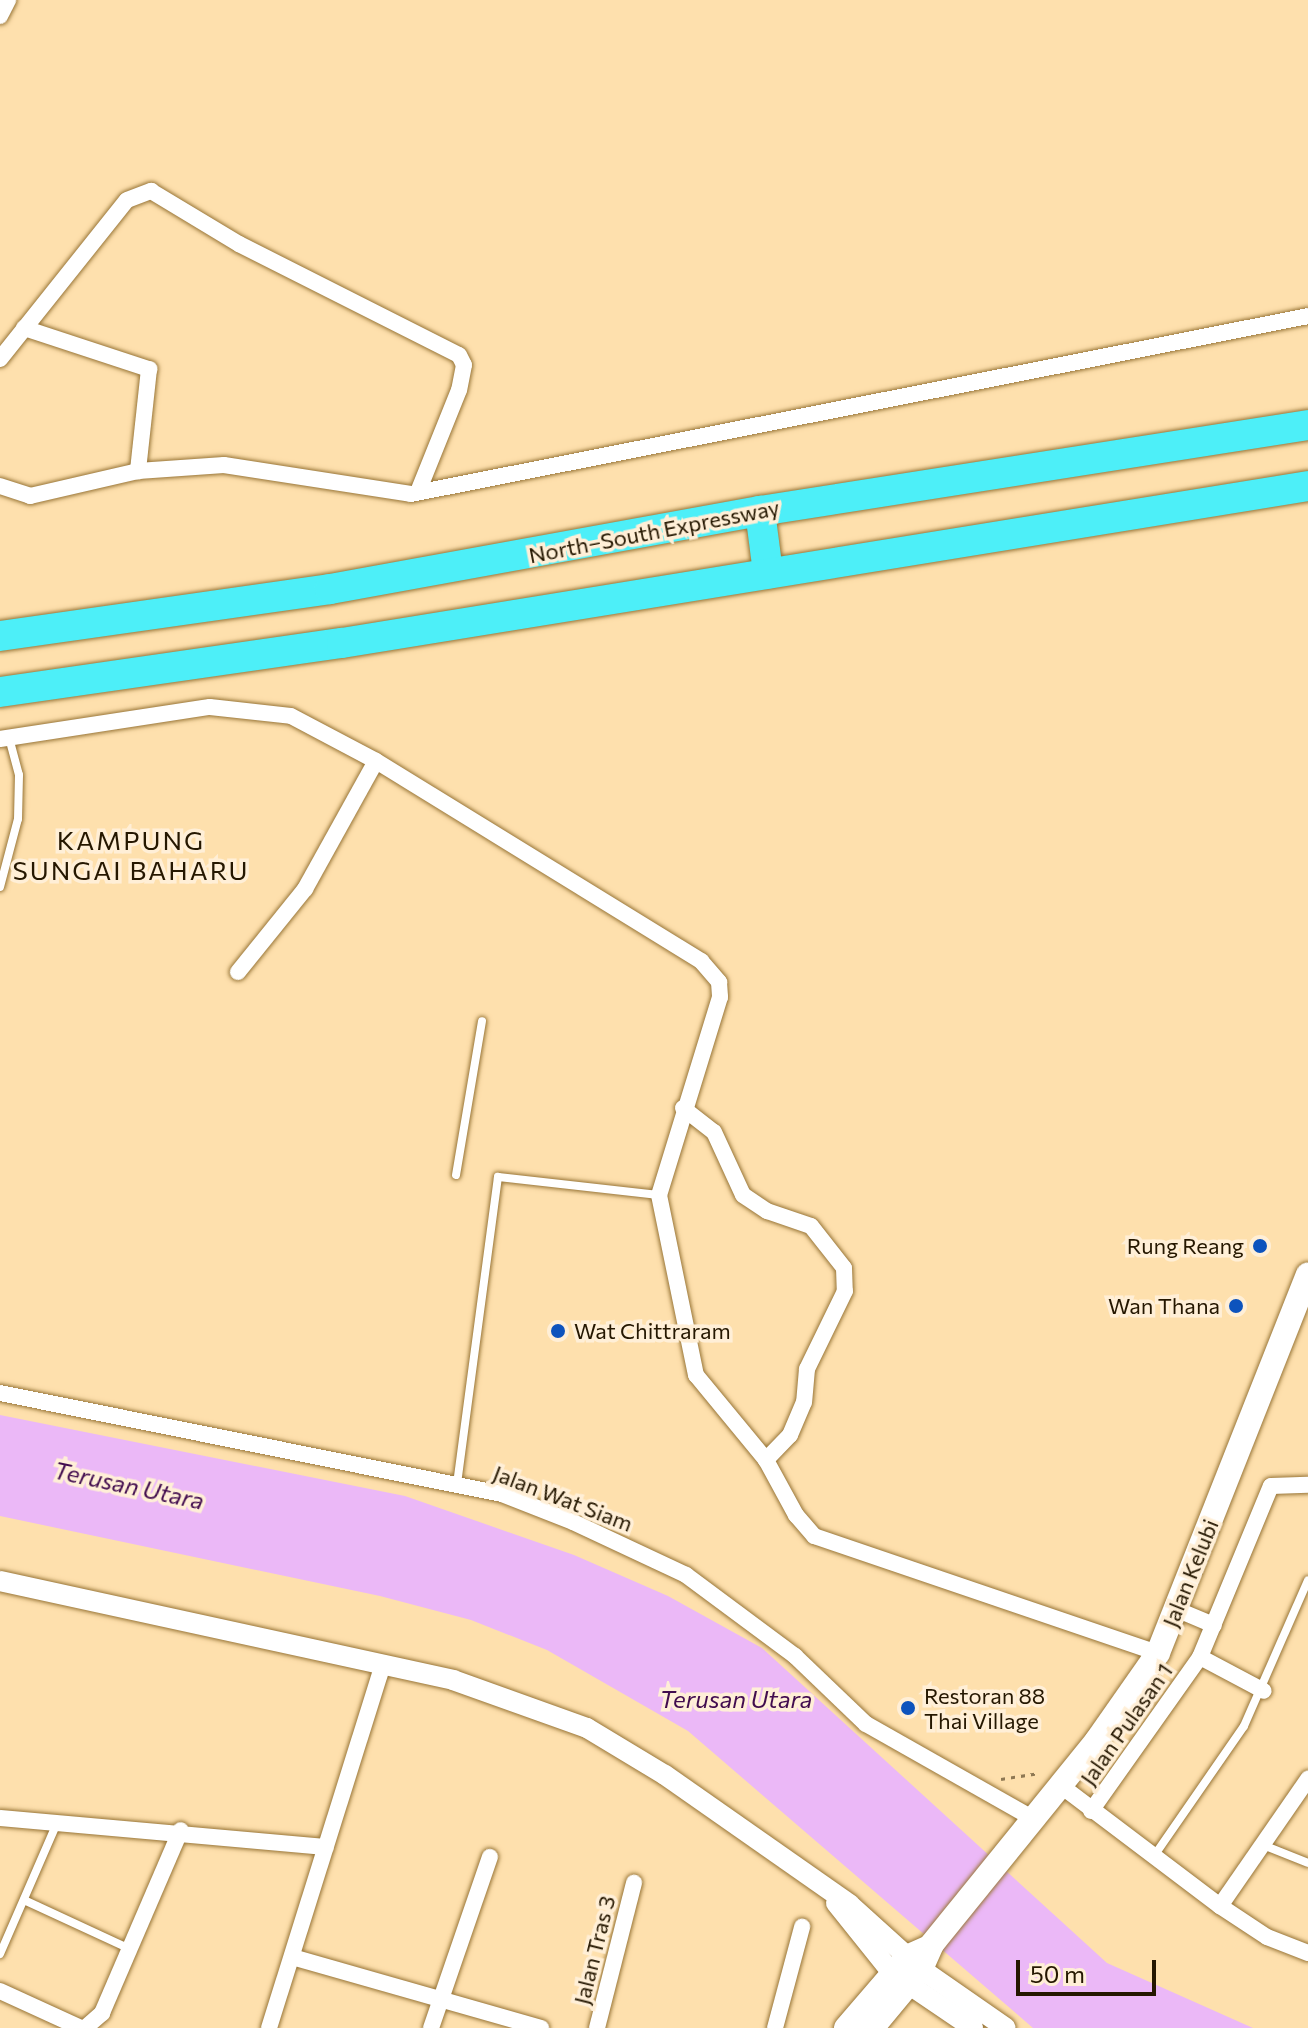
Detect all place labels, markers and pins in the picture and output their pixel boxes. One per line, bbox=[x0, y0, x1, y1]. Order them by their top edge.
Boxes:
place label: Rung Reang bbox=[1127, 1233, 1244, 1259]
marker: Rung Reang bbox=[1251, 1237, 1269, 1255]
place label: Wan Thana bbox=[1108, 1293, 1220, 1319]
marker: Wan Thana bbox=[1227, 1297, 1245, 1315]
place label: Wat Chittraram bbox=[574, 1318, 731, 1344]
marker: Wat Chittraram bbox=[549, 1322, 567, 1340]
place label: Restoran 88 Thai Village bbox=[924, 1682, 1045, 1734]
marker: Restoran 88 Thai Village bbox=[899, 1699, 917, 1717]

